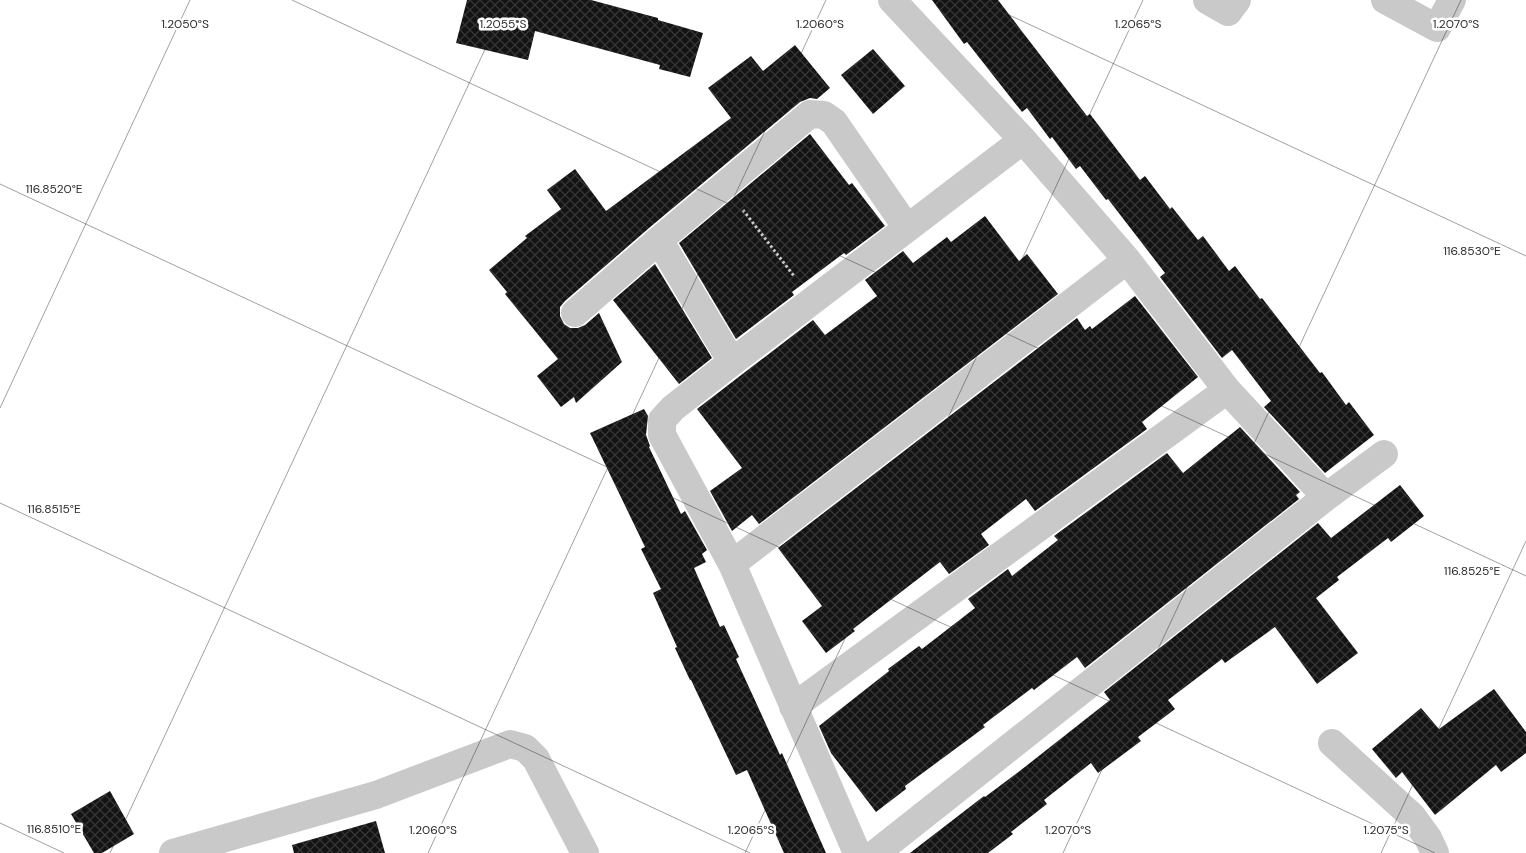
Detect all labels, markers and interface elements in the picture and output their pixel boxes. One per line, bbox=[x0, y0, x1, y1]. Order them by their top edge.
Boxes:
text: 1.2050°S bbox=[161, 16, 209, 32]
text: 1.2055°S bbox=[480, 16, 526, 32]
text: 1.2060°S bbox=[796, 16, 844, 32]
text: 1.2065°S bbox=[1115, 16, 1161, 32]
text: 1.2070°S bbox=[1433, 16, 1479, 32]
text: 116.8520°E bbox=[25, 181, 83, 197]
text: 116.8530°E bbox=[1443, 243, 1501, 259]
text: 116.8515°E bbox=[27, 501, 81, 517]
text: 116.8525°E bbox=[1444, 563, 1500, 579]
text: 116.8510°E bbox=[27, 821, 81, 837]
text: 1.2060°S bbox=[409, 822, 457, 838]
text: 1.2065°S bbox=[728, 822, 774, 838]
text: 1.2070°S bbox=[1045, 822, 1091, 838]
text: 1.2075°S bbox=[1363, 822, 1409, 838]

